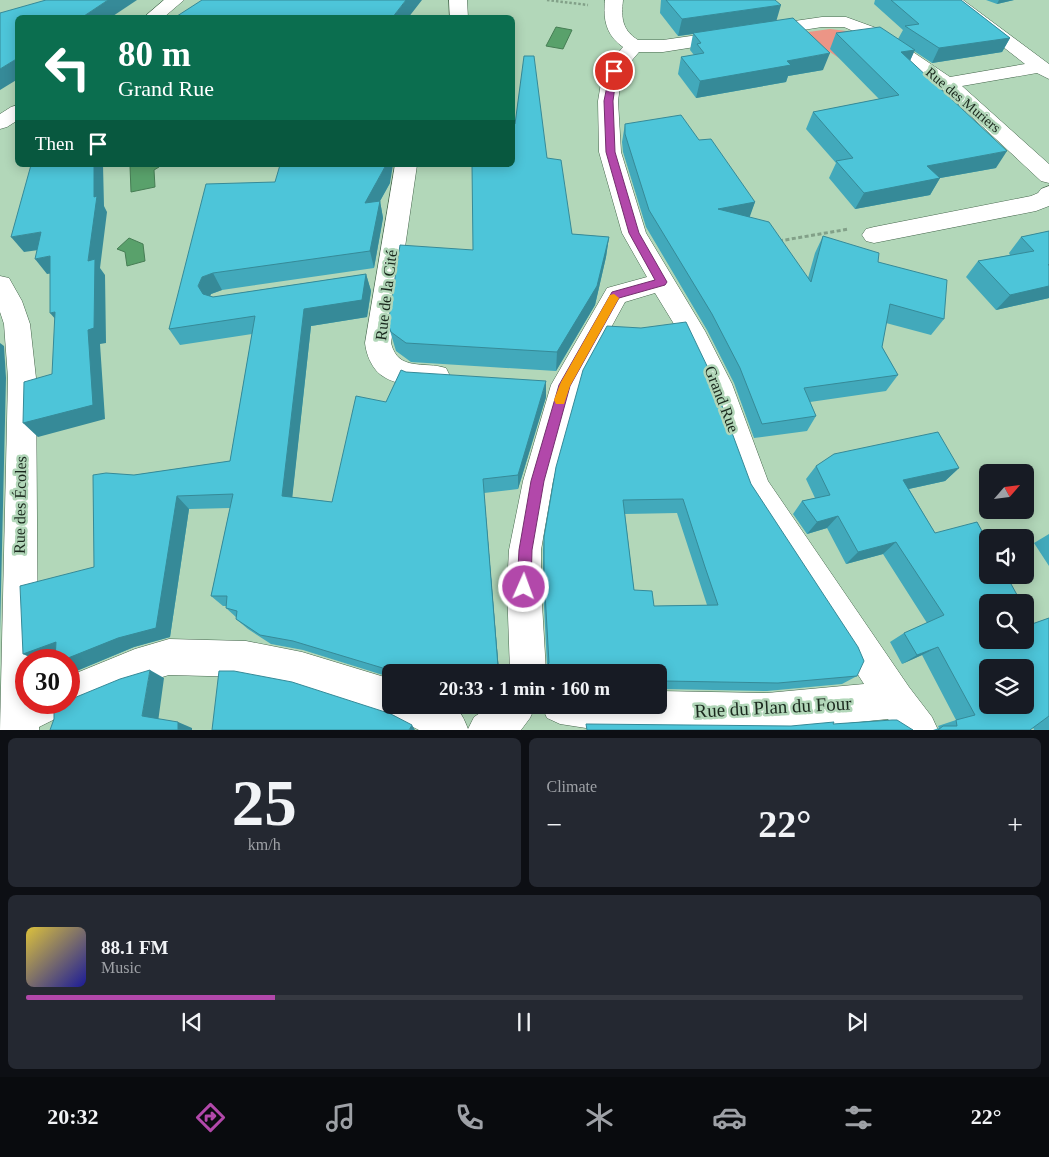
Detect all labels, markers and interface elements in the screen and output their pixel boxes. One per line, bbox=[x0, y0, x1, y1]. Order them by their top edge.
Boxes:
icon: left bbox=[35, 35, 100, 100]
text: 80 m bbox=[118, 35, 191, 74]
pin bbox=[593, 50, 635, 92]
icon: arrive bbox=[600, 57, 628, 85]
street label: Rue des Muriers bbox=[923, 65, 1003, 135]
text: Grand Rue bbox=[118, 76, 214, 101]
icon: arrive bbox=[84, 130, 112, 158]
text: Then bbox=[35, 133, 74, 154]
street label: Rue de la Cité bbox=[372, 249, 400, 341]
street label: Grand Rue bbox=[702, 363, 742, 435]
street label: Rue des Écoles bbox=[10, 456, 29, 554]
north arrow bbox=[979, 464, 1034, 519]
map controls bbox=[979, 464, 1034, 714]
button: sound bbox=[979, 529, 1034, 584]
position arrow bbox=[497, 560, 549, 612]
button: search bbox=[979, 594, 1034, 649]
speed limit sign: 30 bbox=[15, 649, 80, 714]
button: layers bbox=[979, 659, 1034, 714]
text: 20:33 · 1 min · 160 m bbox=[439, 678, 610, 699]
street label: Rue du Plan du Four bbox=[694, 692, 853, 722]
text: 25 bbox=[232, 767, 297, 839]
text: Climate bbox=[547, 778, 597, 795]
text: 22° bbox=[758, 803, 811, 845]
text: − bbox=[547, 809, 562, 840]
text: + bbox=[1007, 809, 1023, 840]
text: km/h bbox=[248, 836, 281, 853]
text: 88.1 FM bbox=[101, 937, 169, 958]
text: Music bbox=[101, 959, 141, 976]
icon: previous bbox=[178, 1008, 206, 1036]
icon: pause bbox=[510, 1008, 538, 1036]
icon: next bbox=[843, 1008, 871, 1036]
icon: directions bbox=[193, 1100, 228, 1135]
icon: music bbox=[323, 1100, 358, 1135]
icon: phone bbox=[452, 1100, 487, 1135]
icon: climate bbox=[582, 1100, 617, 1135]
icon: car bbox=[712, 1100, 747, 1135]
icon: filters bbox=[841, 1100, 876, 1135]
text: 20:32 bbox=[47, 1104, 99, 1129]
text: 22° bbox=[971, 1104, 1002, 1129]

